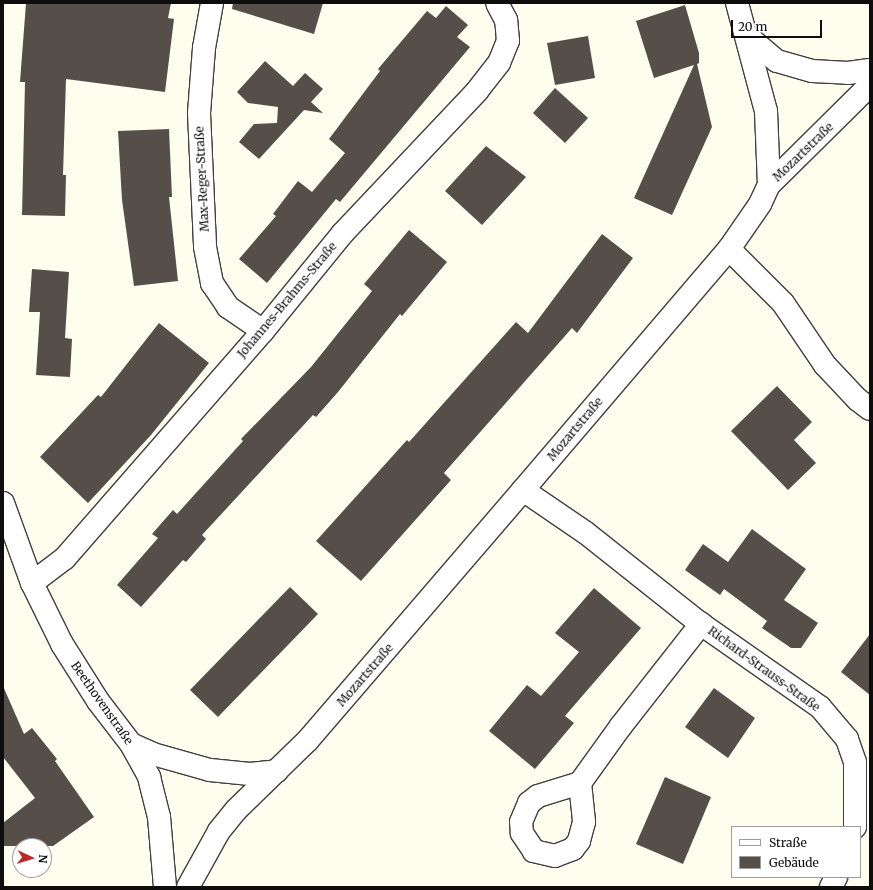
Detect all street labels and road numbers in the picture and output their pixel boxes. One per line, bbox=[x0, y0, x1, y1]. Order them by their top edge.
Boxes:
street label: Mozartstraße bbox=[770, 120, 836, 184]
street label: Max-Reger-Straße bbox=[192, 126, 212, 232]
street label: Johannes-Brahms-Straße bbox=[234, 239, 340, 361]
street label: Mozartstraße bbox=[544, 394, 606, 464]
street label: Richard-Strauss-Straße bbox=[705, 623, 823, 715]
street label: Mozartstraße bbox=[334, 641, 396, 709]
street label: Beethovenstraße bbox=[68, 659, 136, 747]

